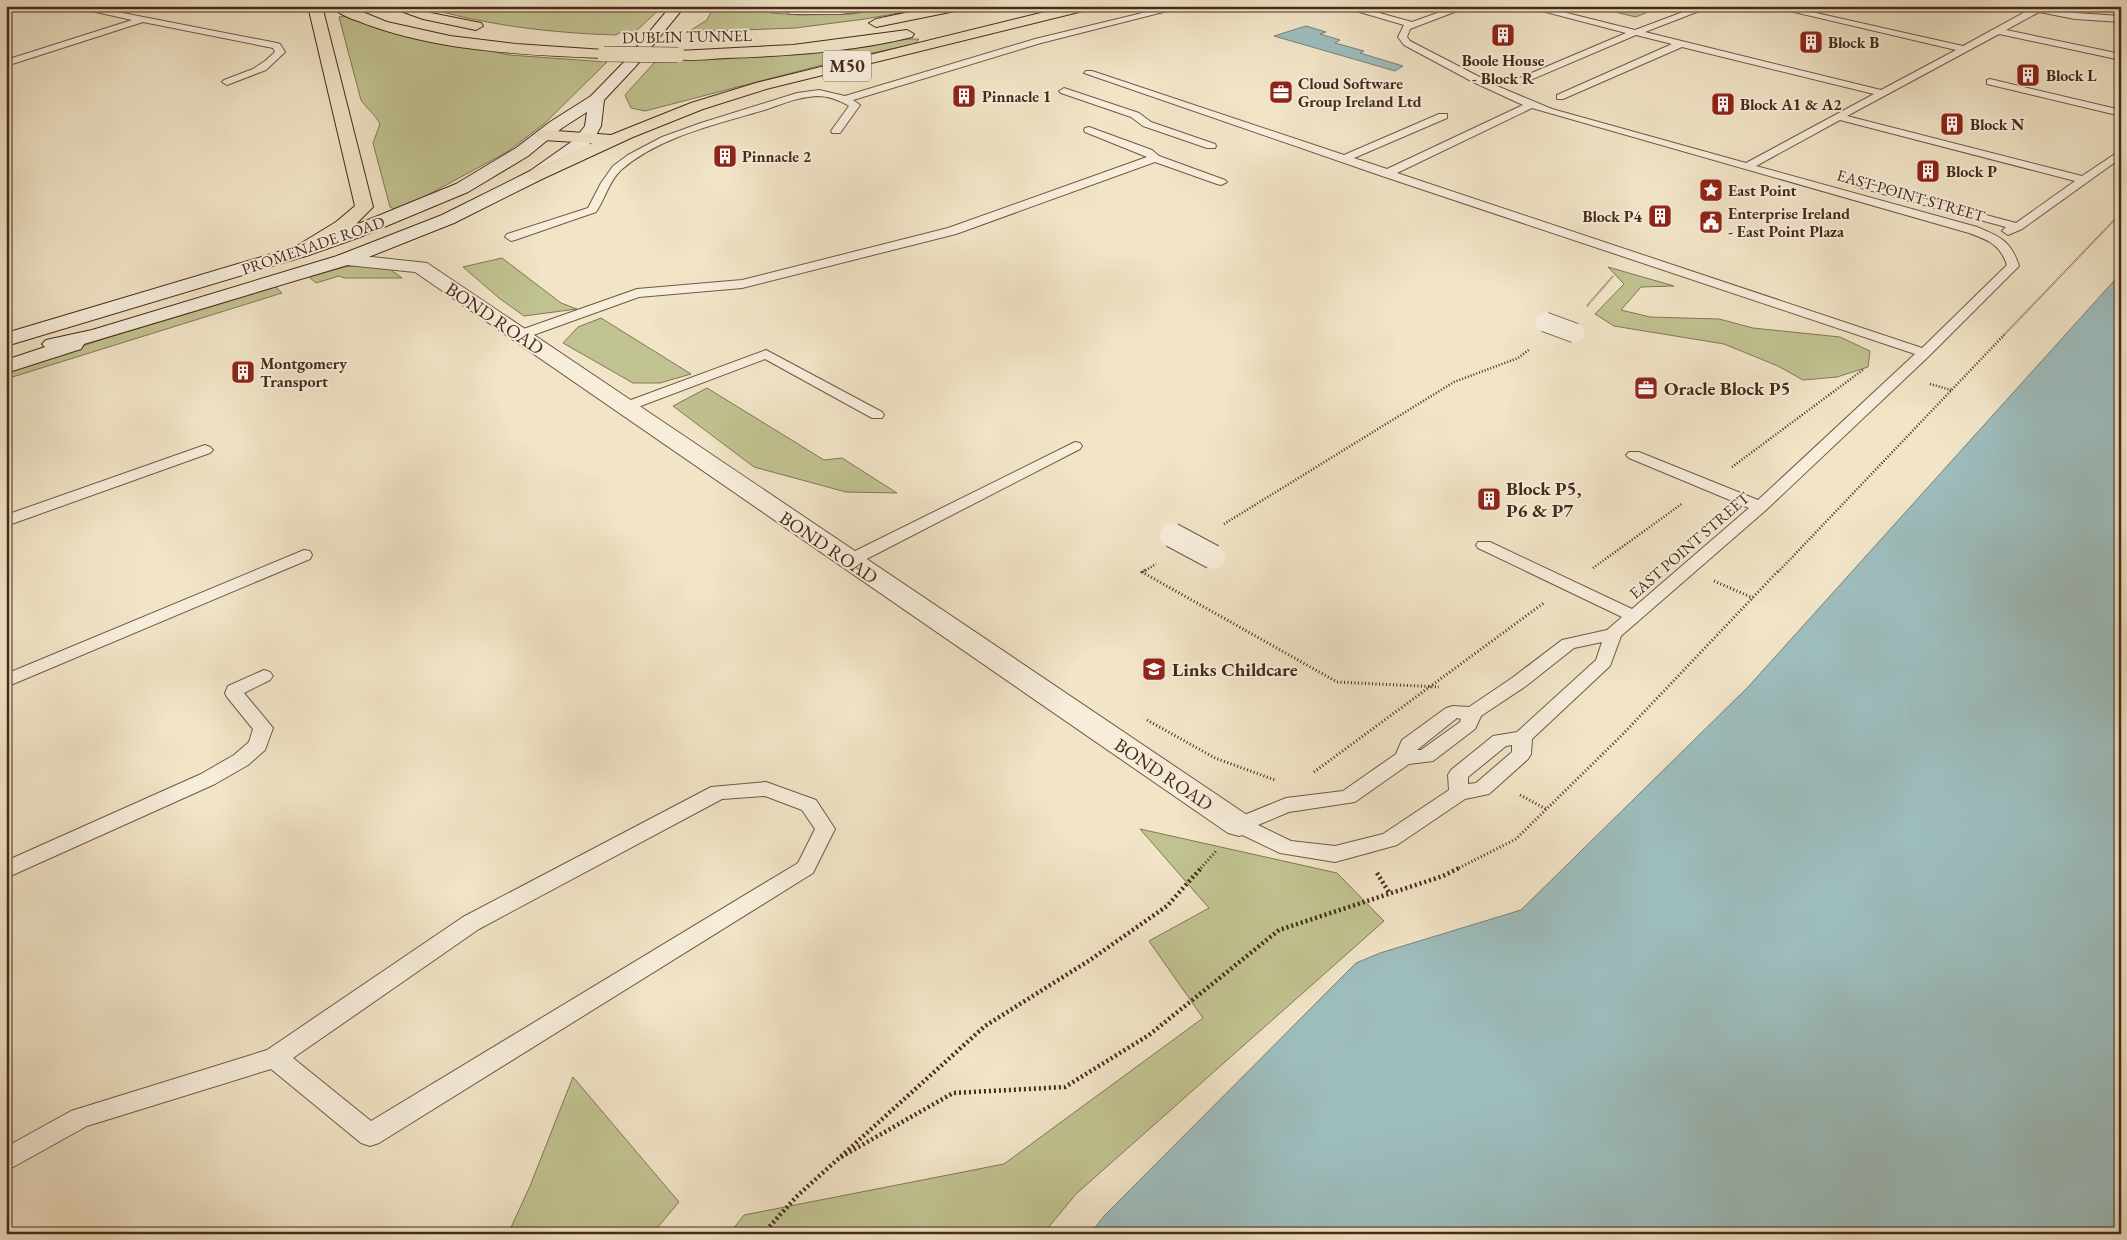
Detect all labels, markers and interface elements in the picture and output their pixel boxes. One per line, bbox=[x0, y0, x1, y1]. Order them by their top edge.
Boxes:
building icon: Boole House - Block R bbox=[1490, 22, 1516, 48]
street label: DUBLIN TUNNEL bbox=[622, 25, 753, 48]
building icon: Block B bbox=[1798, 29, 1824, 55]
place label: Block B bbox=[1828, 32, 1879, 53]
road number: M50 bbox=[823, 50, 871, 82]
place label: Boole House - Block R bbox=[1462, 50, 1545, 89]
building icon: Block L bbox=[2015, 62, 2041, 88]
place label: Block L bbox=[2046, 65, 2097, 86]
place label: Cloud Software Group Ireland Ltd bbox=[1298, 73, 1422, 112]
office icon: Cloud Software Group Ireland Ltd bbox=[1268, 79, 1294, 105]
building icon: Pinnacle 1 bbox=[951, 83, 977, 109]
place label: Pinnacle 1 bbox=[982, 86, 1051, 107]
building icon: Block A1 & A2 bbox=[1710, 91, 1736, 117]
place label: Block A1 & A2 bbox=[1740, 94, 1842, 115]
building icon: Block N bbox=[1939, 111, 1965, 137]
place label: Block N bbox=[1970, 114, 2024, 135]
building icon: Pinnacle 2 bbox=[712, 143, 738, 169]
place label: Pinnacle 2 bbox=[742, 146, 812, 167]
building icon: Block P bbox=[1915, 158, 1941, 184]
place label: Block P bbox=[1946, 161, 1997, 182]
street label: EAST POINT STREET bbox=[1834, 164, 1987, 227]
place icon: East Point bbox=[1698, 177, 1724, 203]
place label: East Point bbox=[1728, 180, 1797, 201]
building icon: Block P4 bbox=[1647, 203, 1673, 229]
place label: Enterprise Ireland - East Point Plaza bbox=[1728, 203, 1850, 242]
place label: Block P4 bbox=[1582, 206, 1643, 227]
public building icon: Enterprise Ireland - East Point Plaza bbox=[1698, 209, 1724, 235]
street label: PROMENADE ROAD bbox=[239, 211, 388, 280]
street label: BOND ROAD bbox=[441, 276, 549, 361]
place label: Montgomery Transport bbox=[260, 353, 347, 392]
building icon: Montgomery Transport bbox=[230, 359, 256, 385]
office icon: Oracle Block P5 bbox=[1633, 375, 1659, 401]
place label: Oracle Block P5 bbox=[1664, 376, 1790, 401]
place label: Block P5, P6 & P7 bbox=[1506, 476, 1582, 523]
building icon: Block P5, P6 & P7 bbox=[1476, 486, 1502, 512]
street label: EAST POINT STREET bbox=[1625, 487, 1754, 603]
street label: BOND ROAD bbox=[775, 505, 883, 590]
school or university icon: Links Childcare bbox=[1141, 656, 1167, 682]
place label: Links Childcare bbox=[1172, 657, 1298, 682]
street label: BOND ROAD bbox=[1110, 732, 1218, 817]

